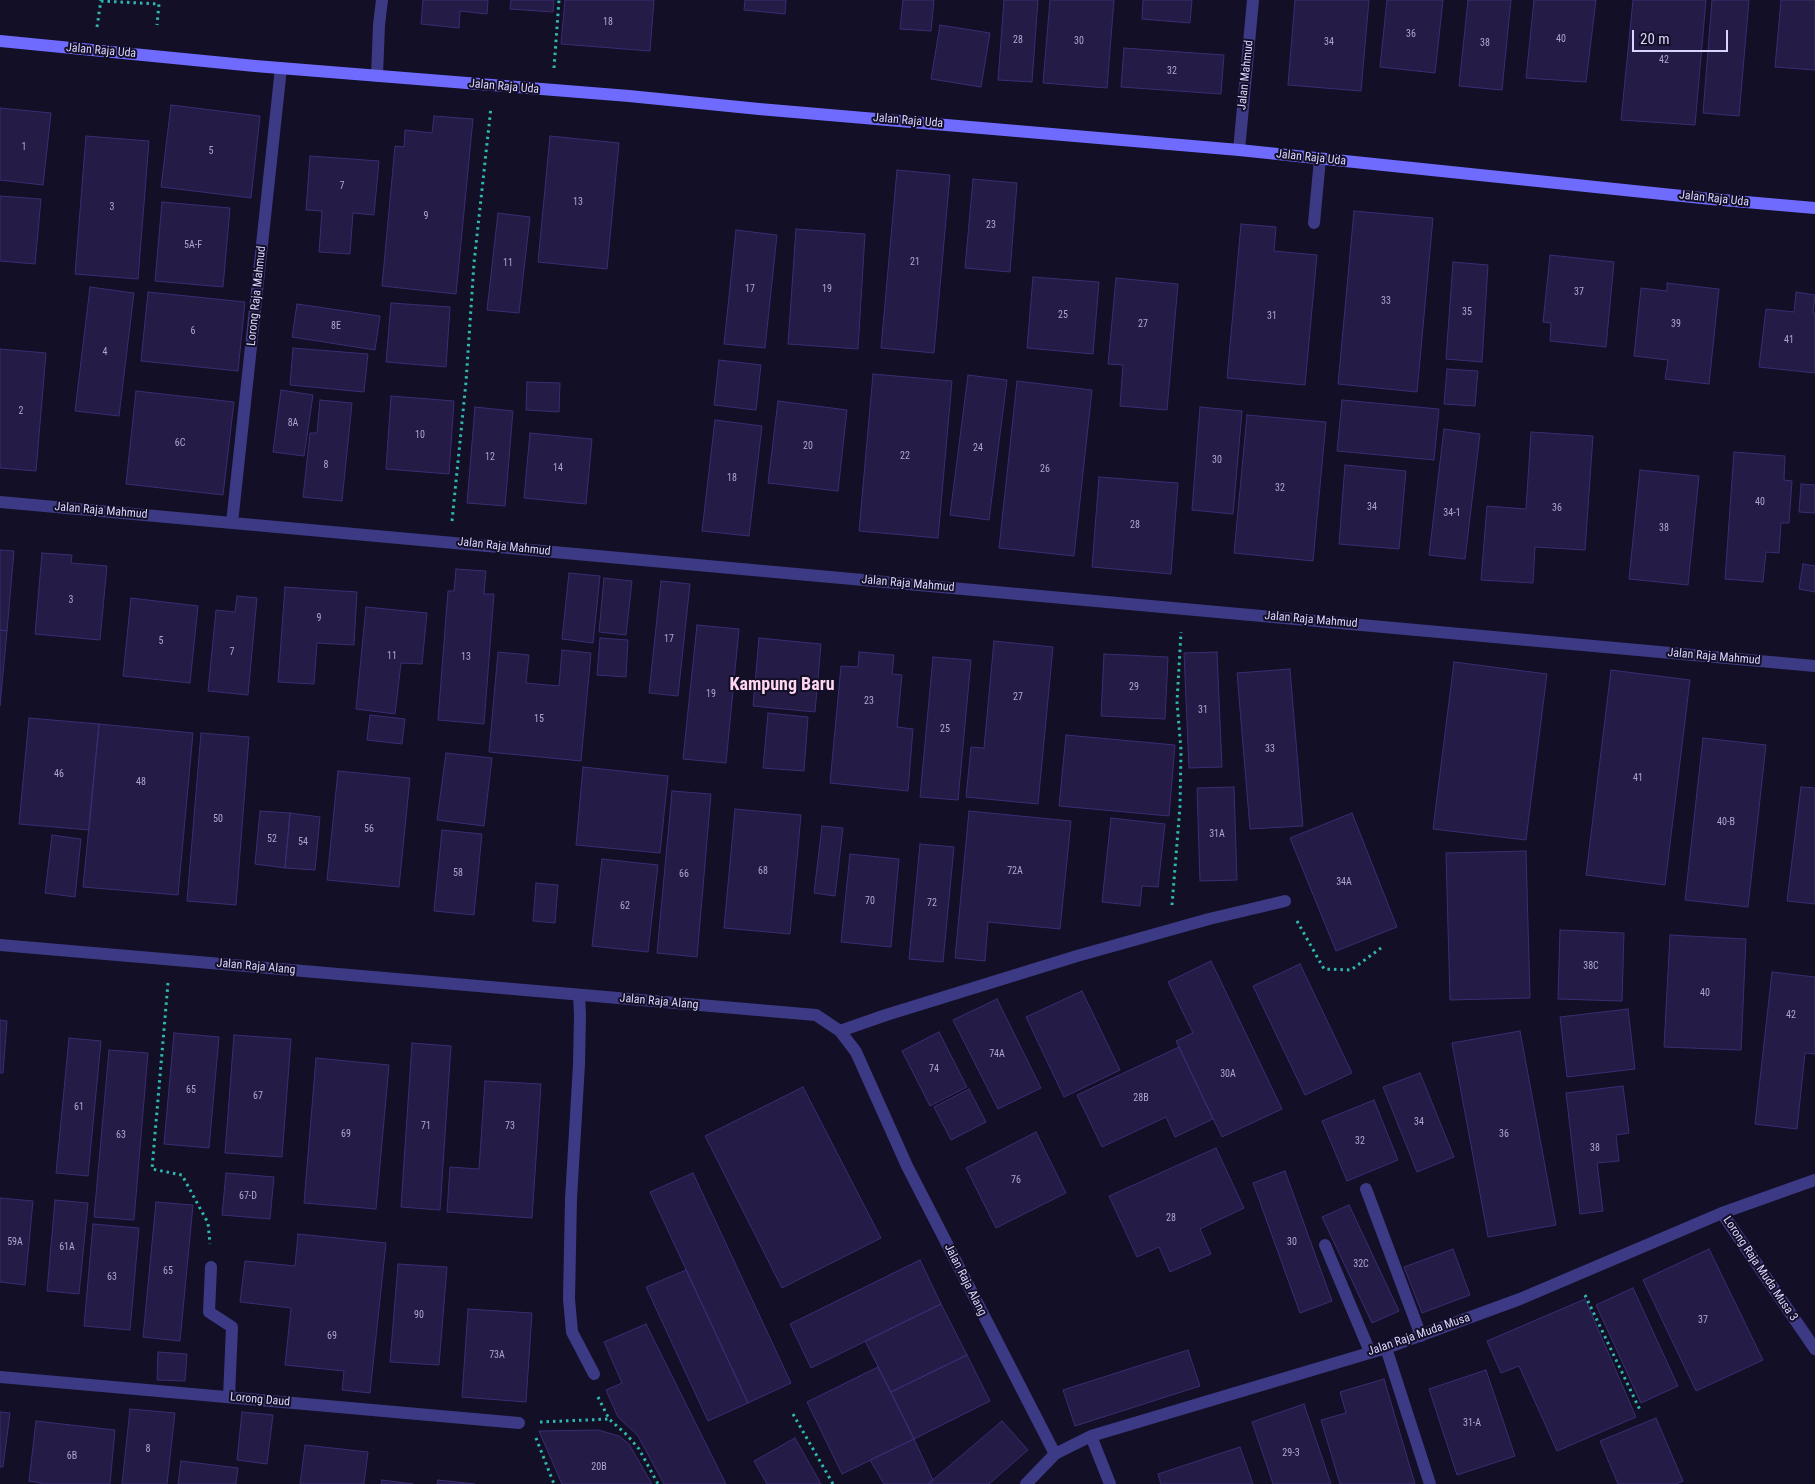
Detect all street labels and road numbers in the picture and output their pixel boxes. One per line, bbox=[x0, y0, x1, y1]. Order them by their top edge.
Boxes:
street label: Jalan Mahmud bbox=[1235, 39, 1257, 111]
street label: Jalan Raja Uda bbox=[65, 41, 137, 61]
street label: Jalan Raja Uda bbox=[468, 77, 540, 97]
street label: Jalan Raja Uda bbox=[872, 111, 944, 131]
street label: Jalan Raja Uda bbox=[1275, 147, 1347, 169]
street label: Jalan Raja Uda bbox=[1678, 188, 1750, 210]
street label: Lorong Raja Mahmud bbox=[245, 245, 269, 347]
street label: Jalan Raja Mahmud bbox=[54, 500, 148, 522]
street label: Jalan Raja Mahmud bbox=[457, 535, 551, 559]
street label: Jalan Raja Mahmud bbox=[861, 573, 955, 595]
street label: Jalan Raja Mahmud bbox=[1264, 609, 1358, 631]
street label: Jalan Raja Mahmud bbox=[1667, 646, 1761, 668]
street label: Jalan Raja Alang bbox=[216, 956, 296, 978]
street label: Jalan Raja Alang bbox=[619, 991, 699, 1013]
street label: Lorong Raja Muda Musa 3 bbox=[1720, 1214, 1800, 1324]
street label: Jalan Raja Alang bbox=[941, 1242, 989, 1318]
street label: Jalan Raja Muda Musa bbox=[1366, 1311, 1472, 1359]
street label: Lorong Daud bbox=[229, 1390, 291, 1410]

